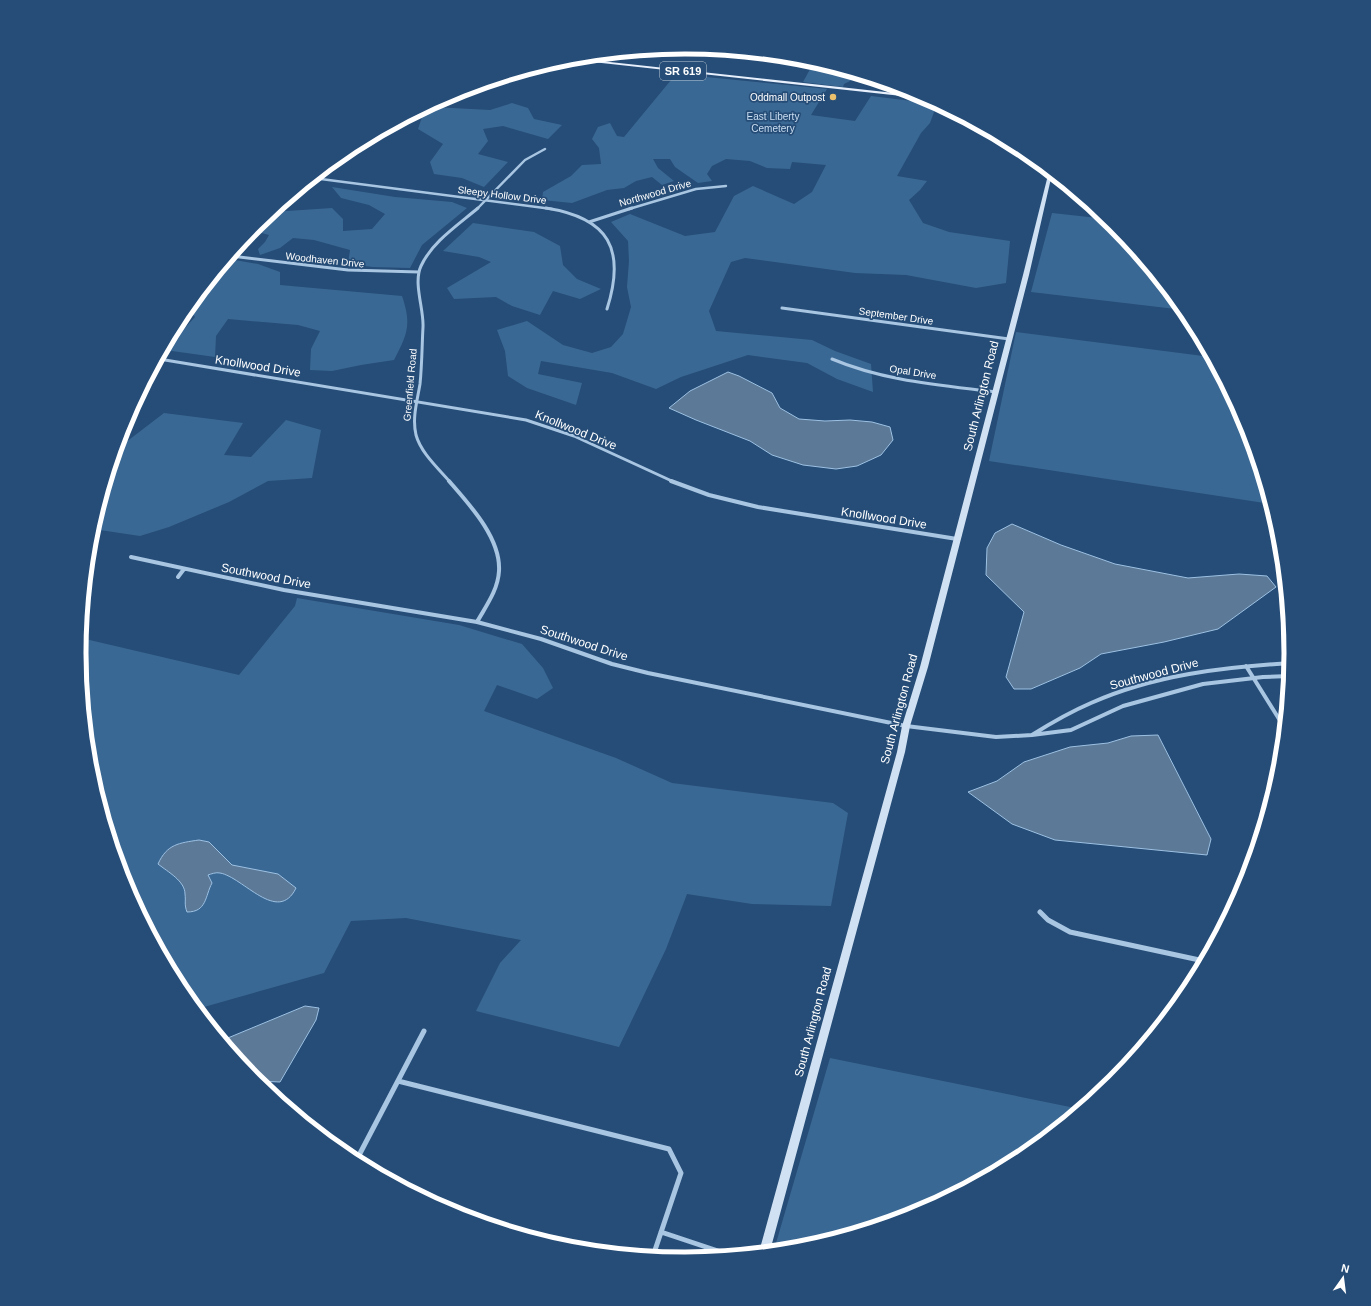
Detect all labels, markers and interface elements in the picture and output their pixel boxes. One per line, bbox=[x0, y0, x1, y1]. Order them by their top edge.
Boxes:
road number: SR 619 bbox=[660, 62, 706, 80]
place label: Oddmall Outpost bbox=[750, 92, 825, 103]
marker: Oddmall Outpost bbox=[828, 92, 838, 102]
park label: East Liberty Cemetery bbox=[747, 111, 799, 134]
street label: Northwood Drive bbox=[618, 177, 693, 209]
street label: Sleepy Hollow Drive bbox=[457, 184, 548, 206]
street label: Woodhaven Drive bbox=[285, 250, 365, 270]
street label: September Drive bbox=[858, 305, 934, 327]
street label: South Arlington Road bbox=[960, 339, 1002, 453]
street label: Greenfield Road bbox=[401, 348, 419, 422]
street label: Knollwood Drive bbox=[214, 352, 302, 380]
street label: Opal Drive bbox=[889, 363, 938, 381]
street label: Knollwood Drive bbox=[533, 407, 619, 453]
street label: Knollwood Drive bbox=[840, 504, 928, 532]
street label: Southwood Drive bbox=[220, 560, 313, 592]
street label: Southwood Drive bbox=[538, 622, 630, 664]
street label: South Arlington Road bbox=[878, 652, 920, 766]
street label: Southwood Drive bbox=[1108, 655, 1200, 693]
street label: South Arlington Road bbox=[792, 965, 834, 1079]
north arrow bbox=[1323, 1258, 1363, 1298]
text: N bbox=[1340, 1262, 1351, 1275]

